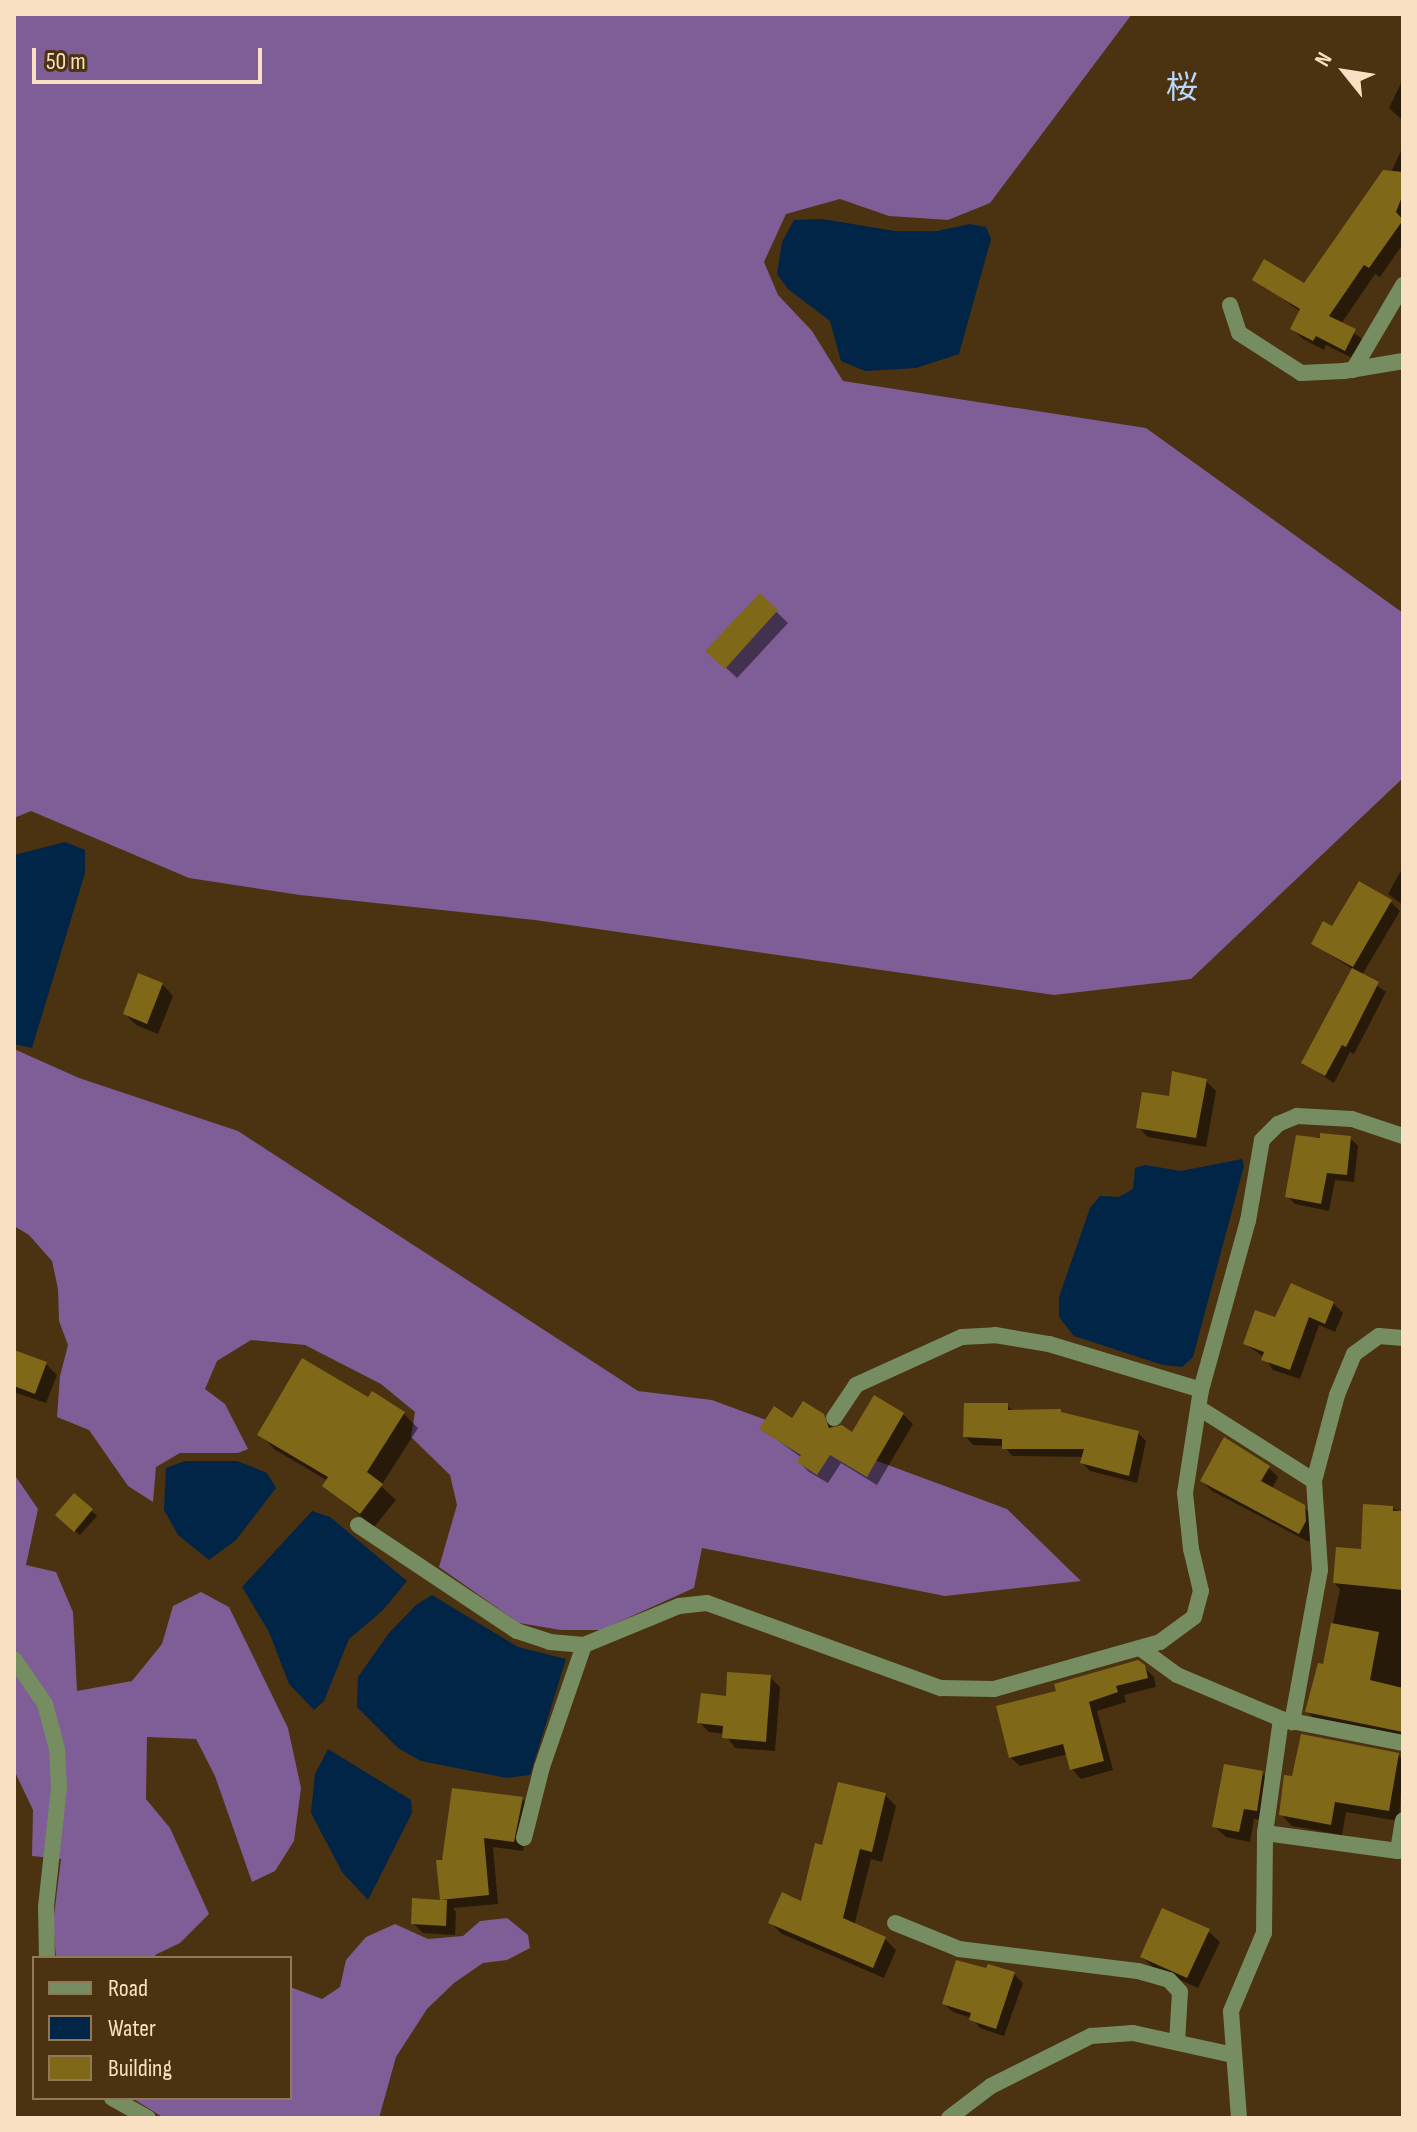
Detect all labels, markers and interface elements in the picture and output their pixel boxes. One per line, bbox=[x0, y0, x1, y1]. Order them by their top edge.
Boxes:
scale bar bbox=[36, 32, 266, 82]
north arrow bbox=[1305, 32, 1385, 112]
text: 50 m bbox=[46, 47, 86, 76]
text: N bbox=[1309, 48, 1338, 72]
district label: 桜 bbox=[1166, 70, 1198, 108]
legend bbox=[32, 1956, 292, 2100]
text: Road bbox=[108, 1974, 148, 2003]
text: Water bbox=[108, 2014, 156, 2043]
text: Building bbox=[108, 2054, 172, 2083]

